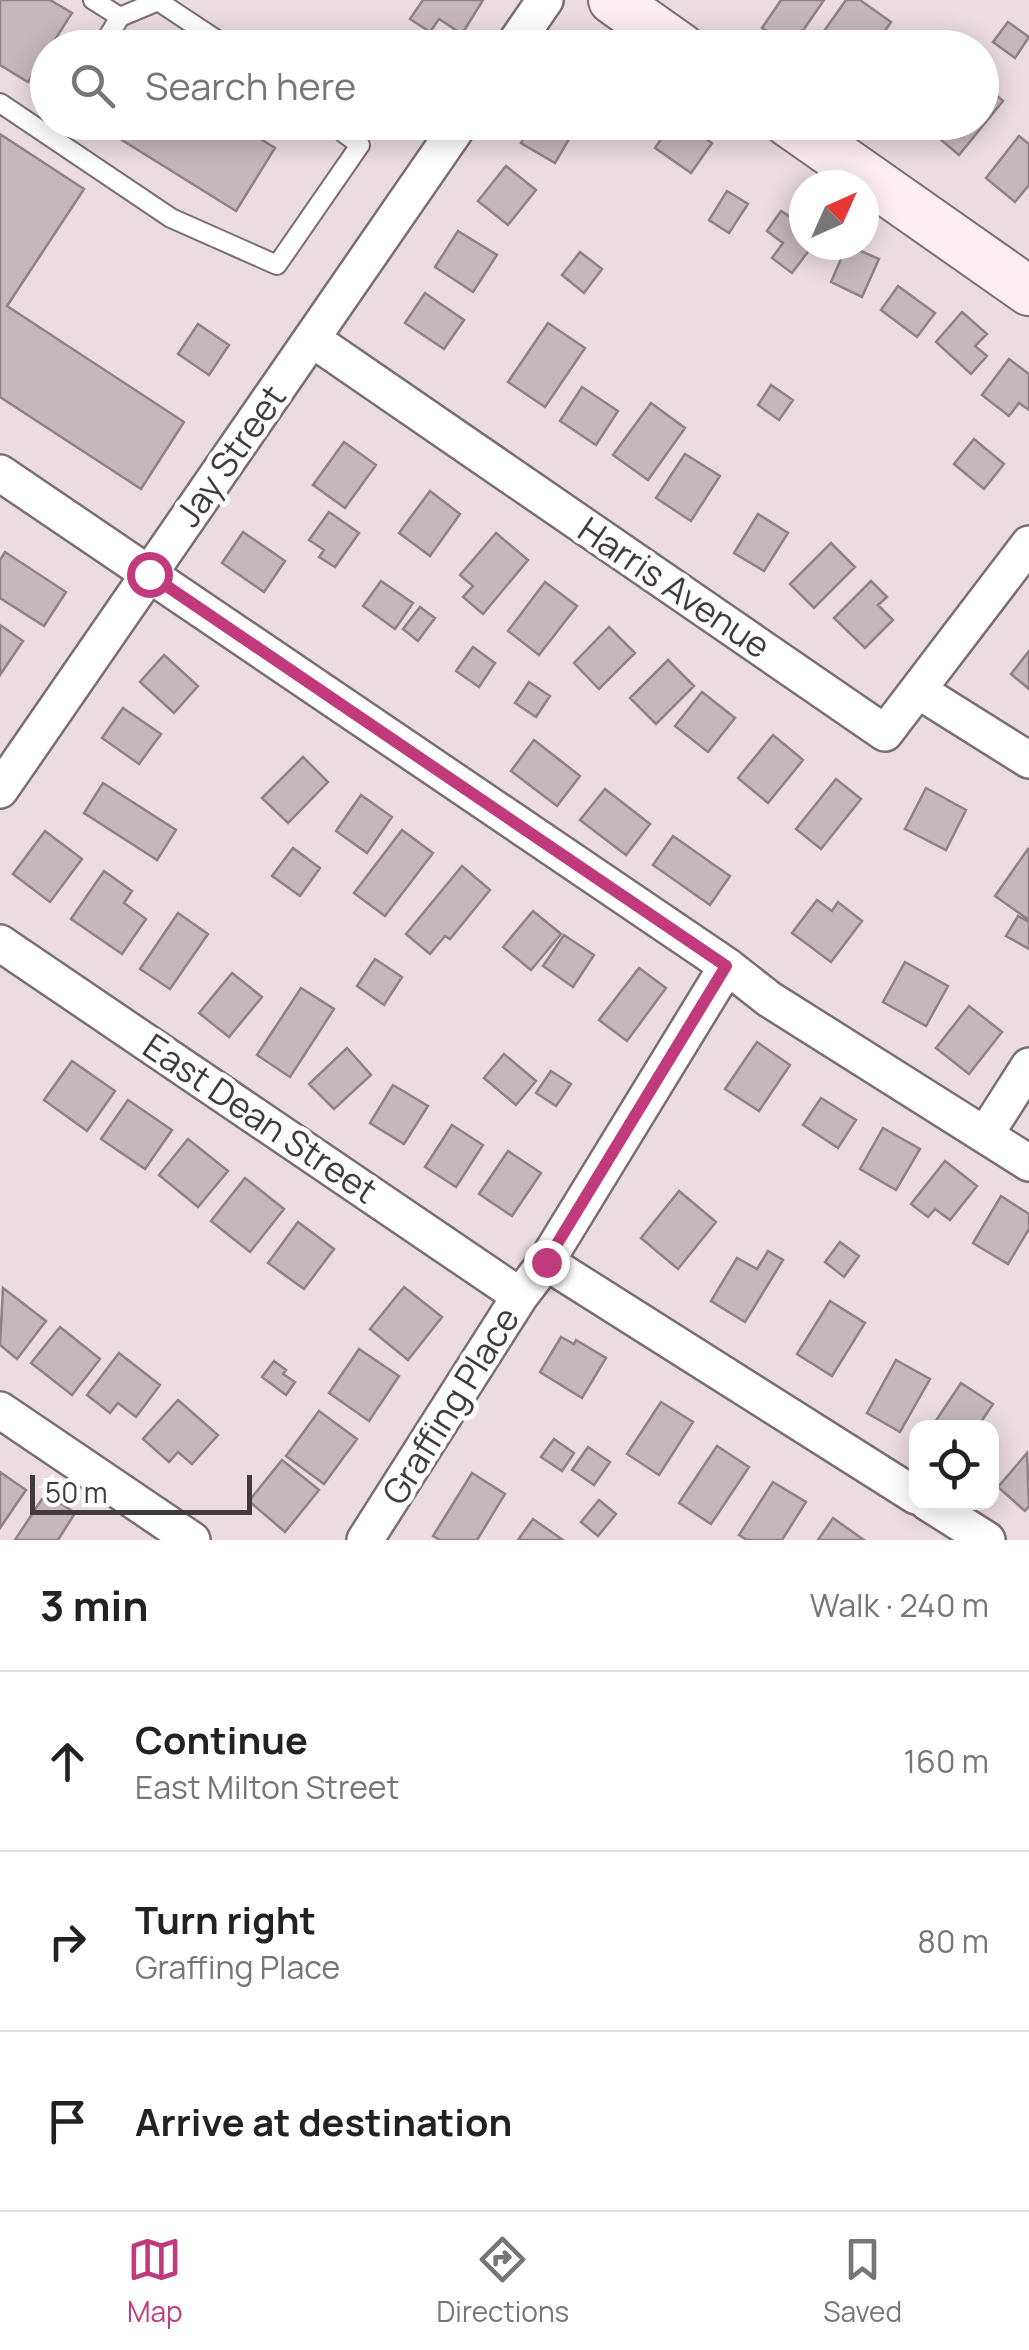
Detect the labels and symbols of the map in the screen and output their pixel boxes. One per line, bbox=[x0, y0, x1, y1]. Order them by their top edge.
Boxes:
north arrow bbox=[789, 170, 879, 260]
street label: Jay Street bbox=[164, 375, 297, 536]
street label: Harris Avenue bbox=[569, 505, 780, 669]
route start bbox=[127, 552, 173, 598]
street label: East Dean Street bbox=[134, 1022, 387, 1214]
route end bbox=[524, 1240, 570, 1286]
street label: Graffing Place bbox=[370, 1298, 530, 1513]
scale bar bbox=[30, 1470, 252, 1514]

